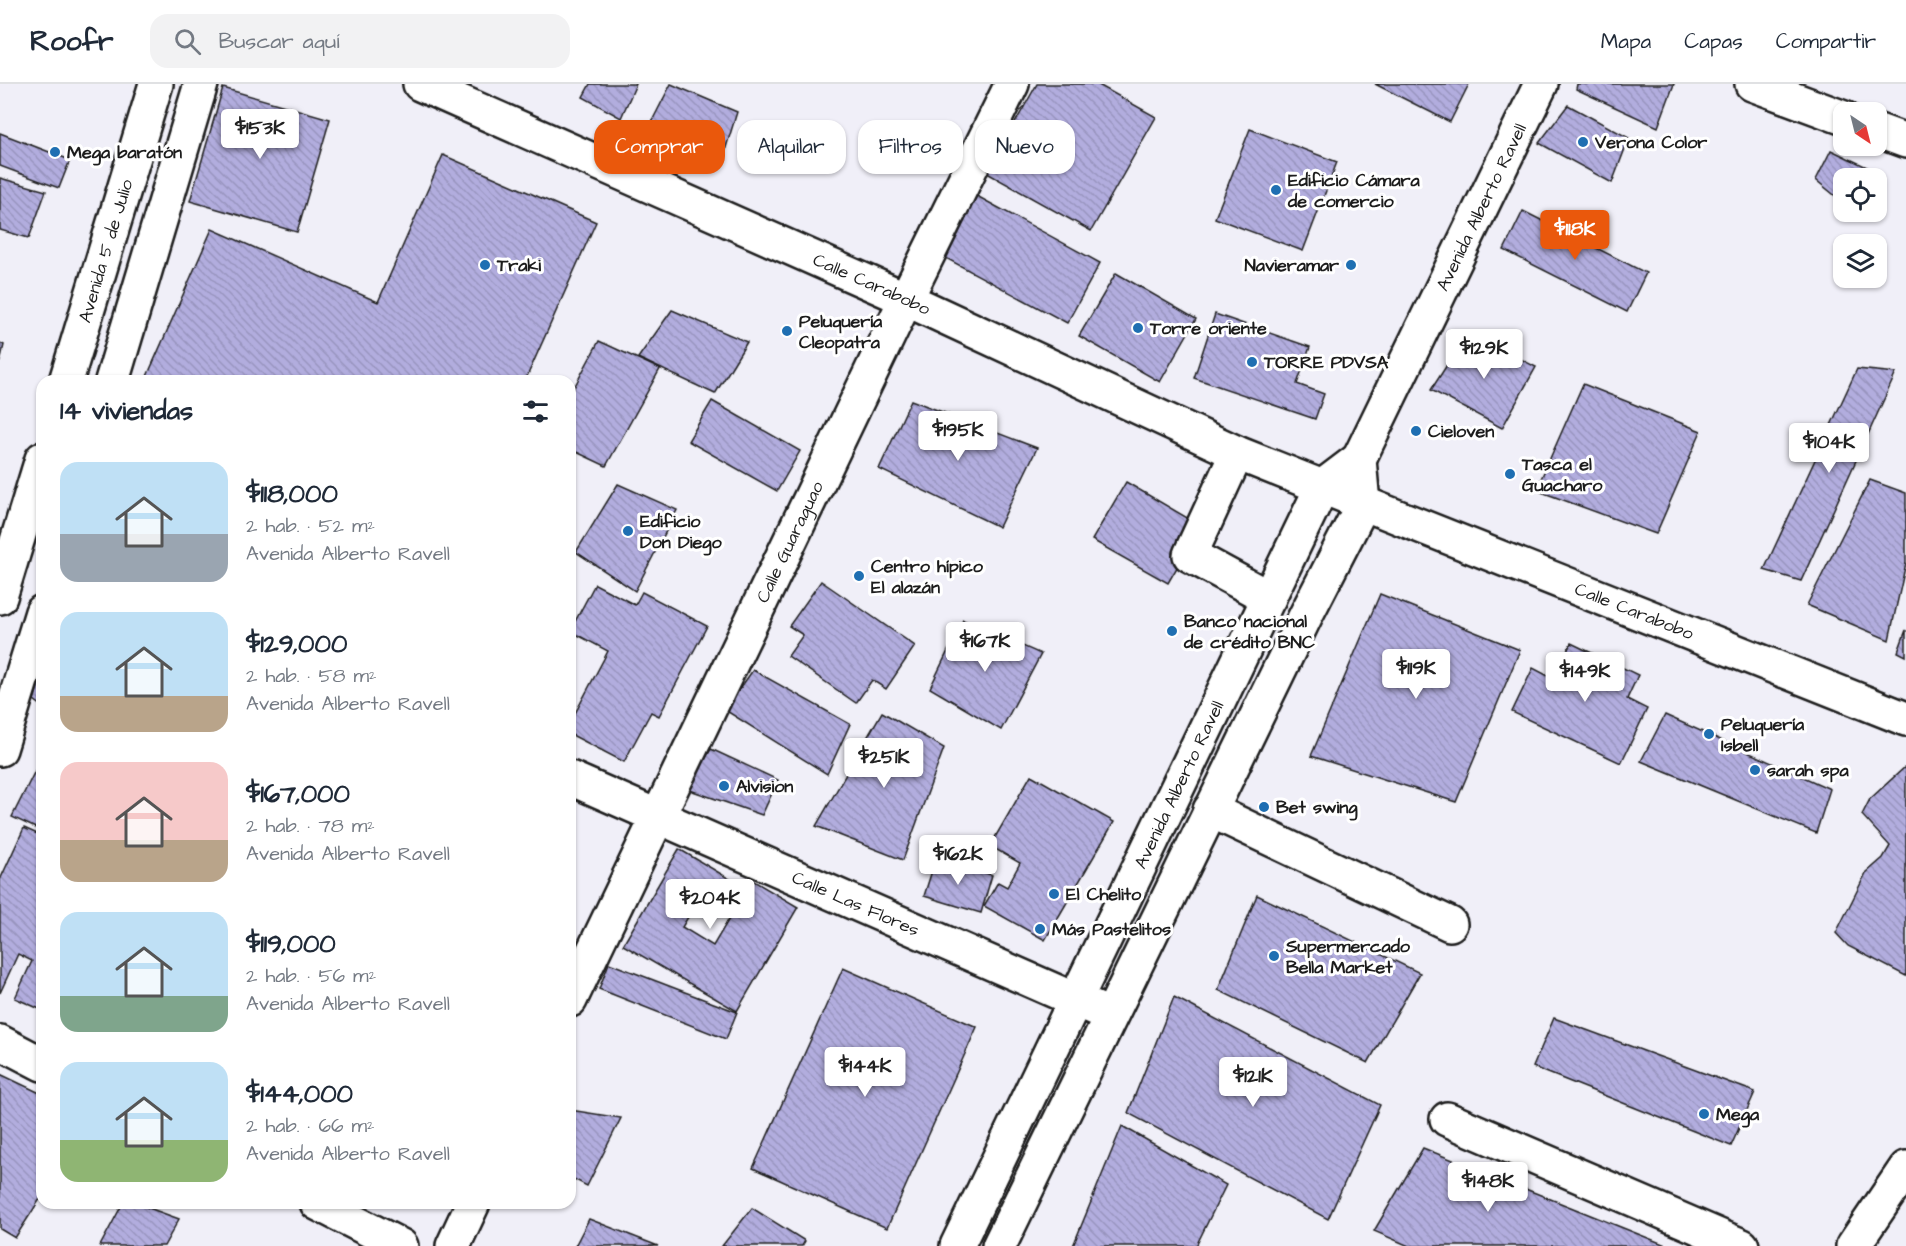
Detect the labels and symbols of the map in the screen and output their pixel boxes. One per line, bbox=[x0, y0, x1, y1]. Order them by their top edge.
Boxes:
north arrow bbox=[1833, 102, 1887, 156]
pin: $153K bbox=[218, 109, 302, 160]
street label: Avenida Alberto Ravell bbox=[1430, 119, 1533, 295]
place label: Verona Color bbox=[1594, 130, 1707, 155]
marker: Verona Color bbox=[1576, 135, 1590, 149]
place label: Mega baratón bbox=[67, 140, 182, 166]
marker: Mega baratón bbox=[48, 145, 62, 159]
place label: Edificio Cámara de comercio bbox=[1287, 168, 1420, 214]
street label: Avenida 5 de Julio bbox=[72, 176, 139, 326]
marker: Edificio Cámara de comercio bbox=[1269, 183, 1283, 197]
pin: $118K bbox=[1533, 210, 1617, 261]
street label: Calle Carabobo bbox=[809, 247, 934, 321]
place label: Traki bbox=[496, 253, 541, 278]
place label: Navieramar bbox=[1245, 253, 1339, 278]
marker: Traki bbox=[478, 258, 492, 272]
marker: Navieramar bbox=[1344, 258, 1358, 272]
place label: Peluquería Cleopatra bbox=[799, 309, 883, 355]
place label: Torre oriente bbox=[1149, 316, 1267, 341]
marker: Torre oriente bbox=[1131, 321, 1145, 335]
marker: Peluquería Cleopatra bbox=[780, 324, 794, 338]
pin: $129K bbox=[1442, 329, 1526, 380]
place label: TORRE PDVSA bbox=[1263, 350, 1389, 375]
marker: TORRE PDVSA bbox=[1245, 355, 1259, 369]
pin: $195K bbox=[916, 411, 1000, 462]
place label: Cieloven bbox=[1428, 419, 1494, 444]
pin: $104K bbox=[1787, 423, 1871, 474]
marker: Cieloven bbox=[1409, 424, 1423, 438]
place label: Tasca el Guacharo bbox=[1521, 452, 1603, 498]
marker: Tasca el Guacharo bbox=[1503, 467, 1517, 481]
street label: Calle Guaraguao bbox=[750, 477, 829, 607]
place label: Edificio Don Diego bbox=[640, 509, 722, 556]
marker: Edificio Don Diego bbox=[621, 524, 635, 538]
place label: Centro hípico El alazán bbox=[871, 554, 984, 600]
marker: Centro hípico El alazán bbox=[852, 569, 866, 583]
street label: Calle Carabobo bbox=[1571, 576, 1697, 646]
place label: Banco nacional de crédito BNC bbox=[1183, 609, 1315, 655]
pin: $167K bbox=[943, 622, 1027, 673]
marker: Banco nacional de crédito BNC bbox=[1165, 624, 1179, 638]
pin: $119K bbox=[1374, 649, 1458, 700]
pin: $149K bbox=[1543, 652, 1627, 703]
street label: Avenida Alberto Ravell bbox=[1128, 696, 1230, 873]
place label: Peluquería Isbell bbox=[1721, 712, 1805, 758]
marker: Peluquería Isbell bbox=[1702, 727, 1716, 741]
pin: $251K bbox=[842, 738, 926, 789]
place label: sarah spa bbox=[1767, 758, 1849, 783]
marker: sarah spa bbox=[1748, 763, 1762, 777]
place label: Alvision bbox=[736, 774, 793, 799]
marker: Alvision bbox=[717, 779, 731, 793]
place label: Bet swing bbox=[1276, 795, 1358, 821]
marker: Bet swing bbox=[1257, 800, 1271, 814]
pin: $162K bbox=[916, 835, 1000, 886]
street label: Calle Las Flores bbox=[788, 865, 923, 942]
pin: $204K bbox=[668, 879, 752, 930]
place label: El Chelito bbox=[1066, 882, 1142, 907]
marker: El Chelito bbox=[1047, 887, 1061, 901]
place label: Más Pastelitos bbox=[1052, 917, 1171, 942]
marker: Más Pastelitos bbox=[1033, 922, 1047, 936]
place label: Supermercado Bella Market bbox=[1285, 934, 1411, 980]
marker: Supermercado Bella Market bbox=[1267, 949, 1281, 963]
pin: $144K bbox=[823, 1047, 907, 1098]
pin: $121K bbox=[1211, 1057, 1295, 1108]
place label: Mega bbox=[1716, 1102, 1760, 1128]
marker: Mega bbox=[1697, 1107, 1711, 1121]
pin: $148K bbox=[1446, 1162, 1530, 1213]

